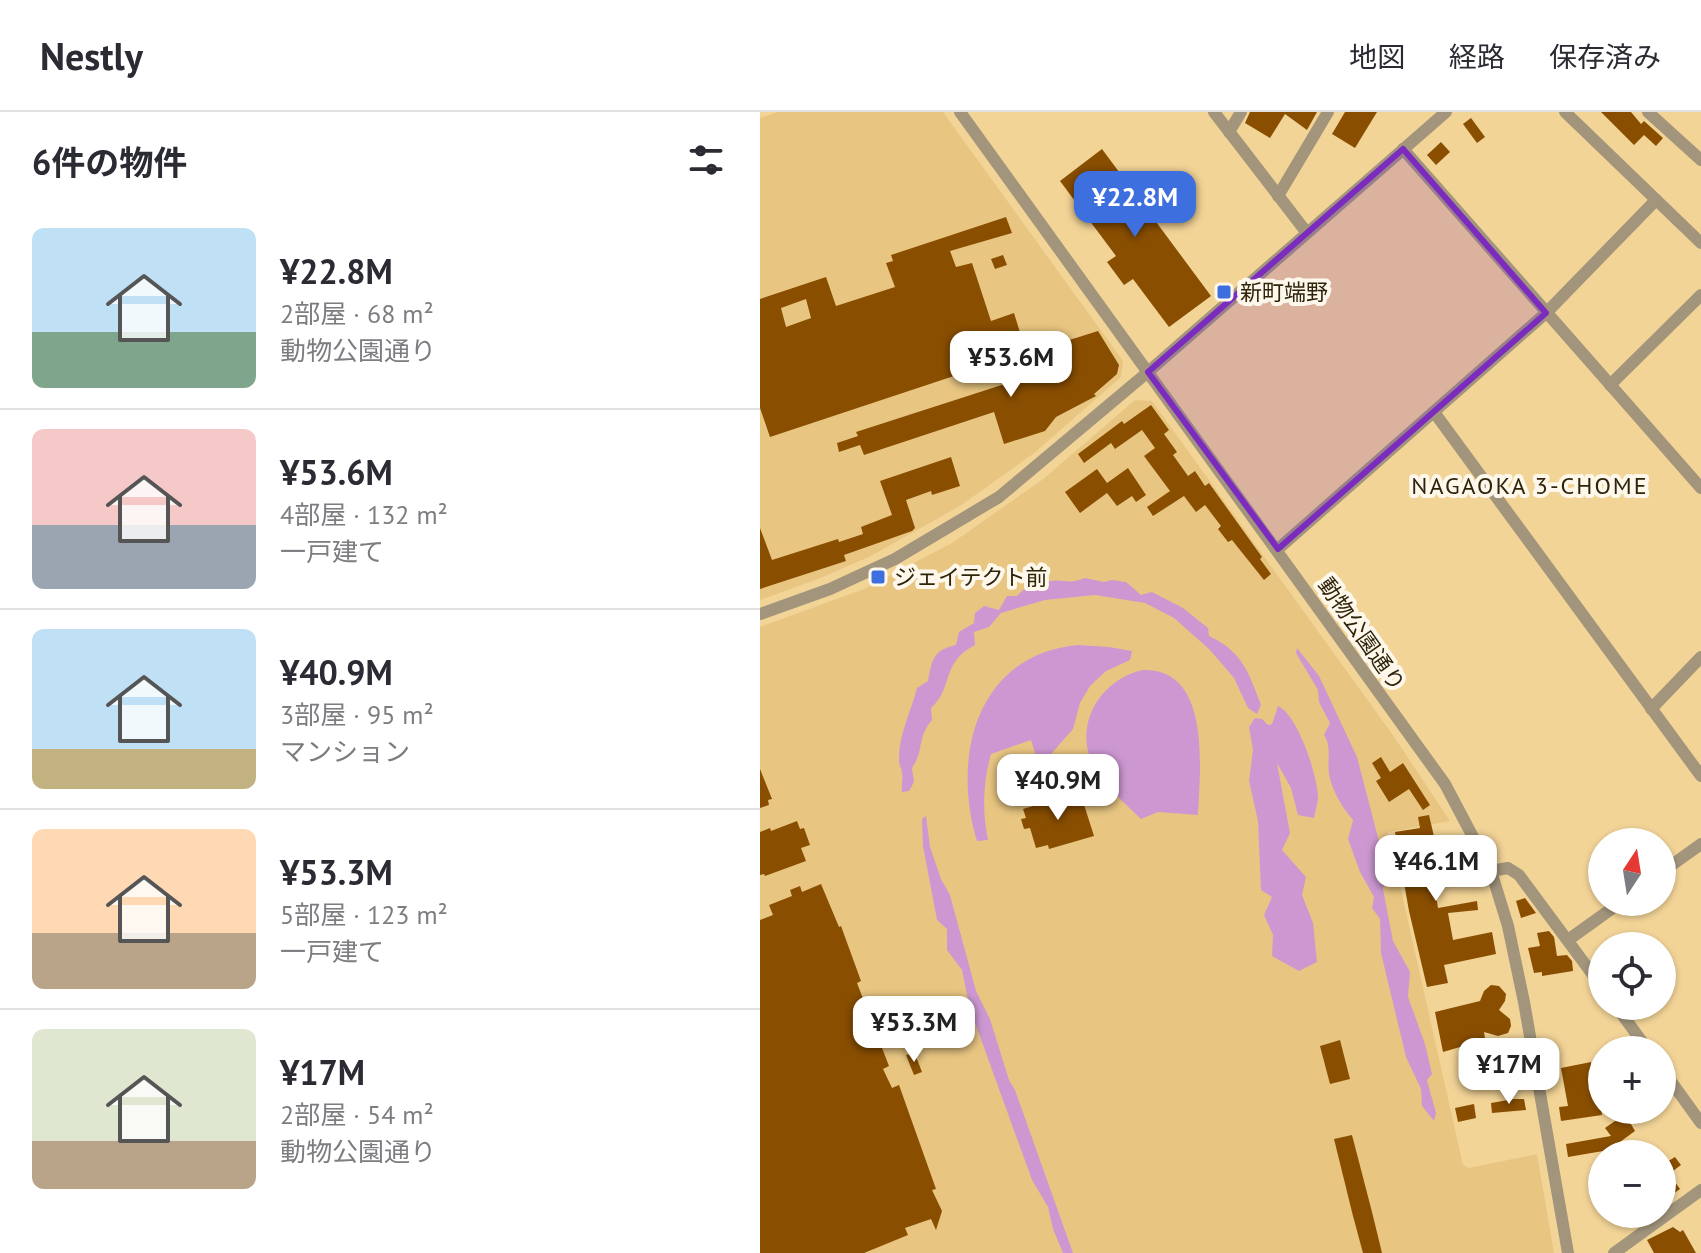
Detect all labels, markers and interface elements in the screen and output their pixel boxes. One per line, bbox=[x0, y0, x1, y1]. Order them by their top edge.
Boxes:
text: Nestly bbox=[40, 31, 143, 80]
text: 地図 bbox=[1349, 38, 1405, 75]
text: 経路 bbox=[1449, 38, 1505, 75]
text: 保存済み bbox=[1549, 38, 1661, 75]
icon: filters bbox=[684, 138, 728, 182]
text: 6件の物件 bbox=[32, 140, 187, 184]
pin: ¥22.8M bbox=[1070, 171, 1200, 239]
text: ¥22.8M bbox=[1092, 180, 1178, 213]
text: ¥22.8M bbox=[280, 249, 393, 293]
icon: home bbox=[96, 260, 192, 356]
place label: 新町端野 bbox=[1240, 278, 1328, 306]
marker: 新町端野 bbox=[1215, 283, 1233, 301]
text: 2部屋 · 68 m² bbox=[280, 297, 434, 330]
pin: ¥53.6M bbox=[946, 331, 1076, 399]
text: 動物公園通り bbox=[280, 334, 436, 367]
text: ¥53.6M bbox=[968, 340, 1054, 373]
text: ¥53.6M bbox=[280, 450, 393, 494]
icon: home bbox=[96, 461, 192, 557]
district label: NAGAOKA 3-CHOME bbox=[1411, 470, 1649, 501]
text: 4部屋 · 132 m² bbox=[280, 498, 448, 531]
text: 一戸建て bbox=[280, 535, 384, 568]
place label: ジェイテクト前 bbox=[894, 563, 1048, 591]
marker: ジェイテクト前 bbox=[869, 568, 887, 586]
street label: 動物公園通り bbox=[1313, 572, 1411, 696]
text: ¥40.9M bbox=[280, 650, 393, 694]
icon: home bbox=[96, 661, 192, 757]
text: 3部屋 · 95 m² bbox=[280, 698, 434, 731]
text: マンション bbox=[280, 735, 410, 768]
pin: ¥40.9M bbox=[993, 754, 1123, 822]
text: ¥40.9M bbox=[1015, 763, 1101, 796]
north arrow bbox=[1588, 828, 1676, 916]
map controls bbox=[1588, 828, 1676, 1228]
pin: ¥46.1M bbox=[1371, 835, 1501, 903]
text: ¥46.1M bbox=[1393, 844, 1479, 877]
text: ¥53.3M bbox=[280, 850, 393, 894]
icon: home bbox=[96, 861, 192, 957]
text: 5部屋 · 123 m² bbox=[280, 898, 448, 931]
button: locate bbox=[1588, 932, 1676, 1020]
text: 一戸建て bbox=[280, 935, 384, 968]
pin: ¥53.3M bbox=[849, 996, 979, 1064]
text: ¥53.3M bbox=[871, 1005, 957, 1038]
button: + bbox=[1588, 1036, 1676, 1124]
pin: ¥17M bbox=[1462, 1038, 1556, 1106]
text: ¥17M bbox=[1476, 1047, 1542, 1080]
text: ¥17M bbox=[280, 1050, 365, 1094]
icon: home bbox=[96, 1061, 192, 1157]
text: 2部屋 · 54 m² bbox=[280, 1098, 434, 1131]
text: 動物公園通り bbox=[280, 1135, 436, 1168]
button: − bbox=[1588, 1140, 1676, 1228]

